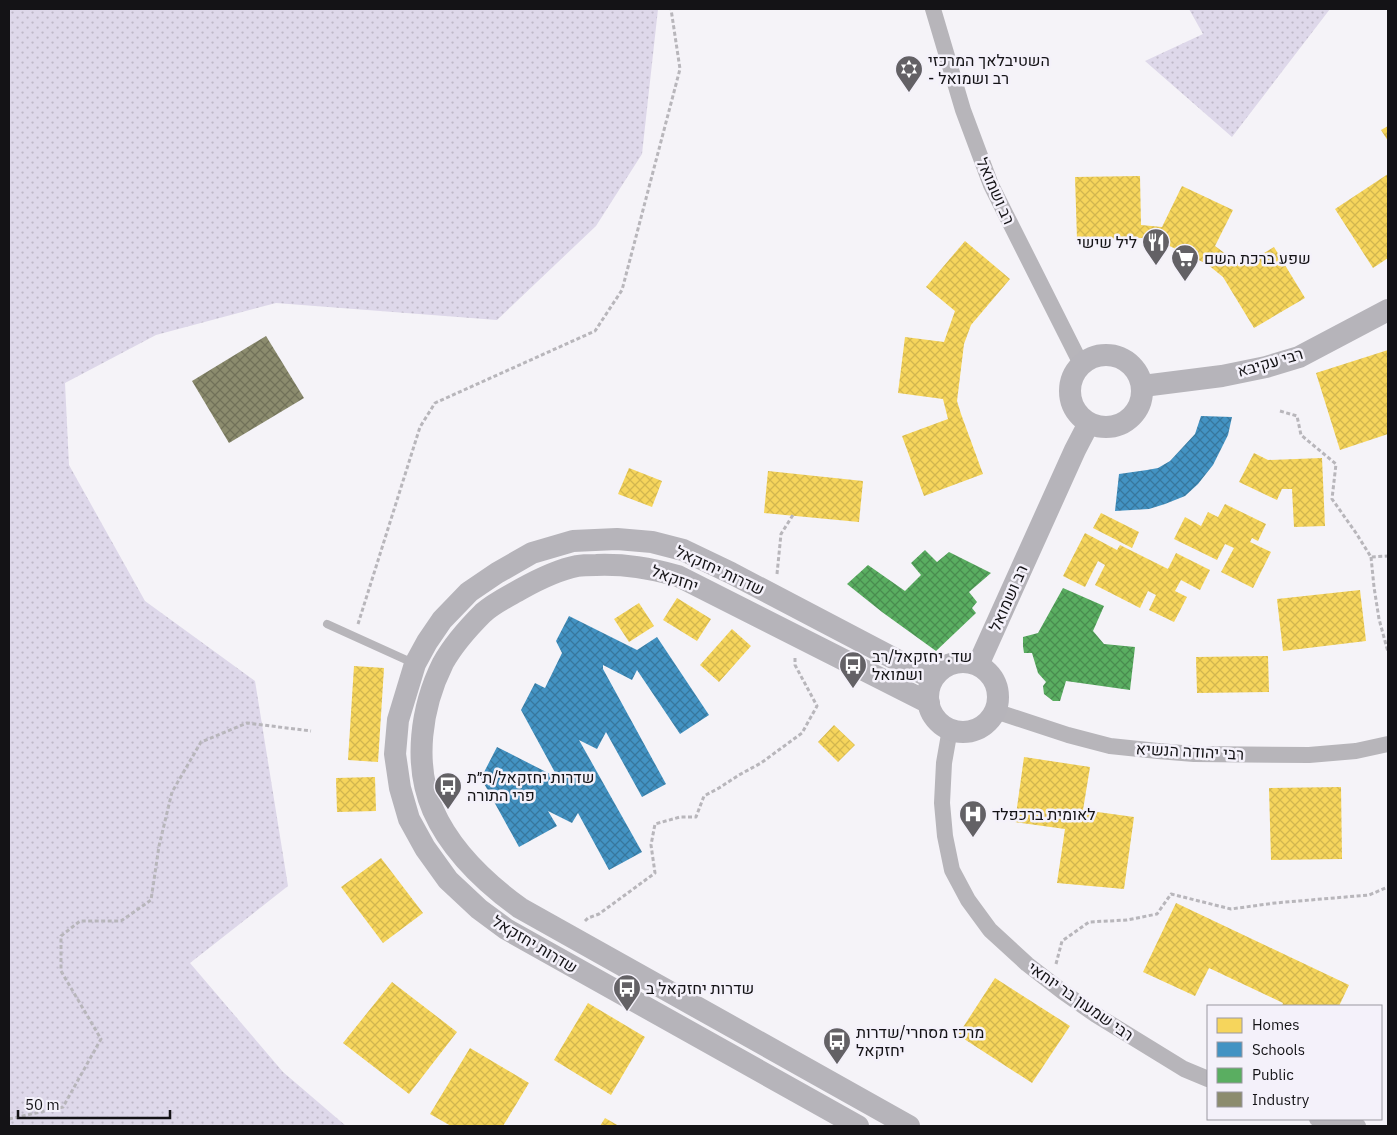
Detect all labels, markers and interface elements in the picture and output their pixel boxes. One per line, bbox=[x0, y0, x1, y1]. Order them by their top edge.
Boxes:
place label: השטיבלאך המרכזי - רב ושמואל bbox=[928, 50, 1050, 88]
synagogue icon: השטיבלאך המרכזי - רב ושמואל bbox=[894, 54, 924, 93]
street label: רב ושמואל bbox=[972, 155, 1020, 227]
restaurant icon: ליל שישי bbox=[1141, 227, 1171, 266]
place label: ליל שישי bbox=[1077, 232, 1137, 252]
supermarket icon: שפע ברכת השם bbox=[1170, 243, 1200, 282]
place label: שפע ברכת השם bbox=[1204, 248, 1311, 268]
street label: רבי עקיבא bbox=[1235, 343, 1305, 381]
street label: שדרות יחזקאל bbox=[672, 541, 768, 599]
street label: יחזקאל bbox=[649, 561, 701, 595]
street label: רב ושמואל bbox=[984, 562, 1032, 634]
place label: שד. יחזקאל/רב ושמואל bbox=[872, 646, 972, 684]
bus stop icon: שד. יחזקאל/רב ושמואל bbox=[838, 650, 868, 689]
street label: רבי יהודה הנשיא bbox=[1135, 738, 1245, 764]
place label: שדרות יחזקאל/ת״ת פרי התורה bbox=[467, 767, 594, 805]
bus stop icon: שדרות יחזקאל/ת״ת פרי התורה bbox=[433, 771, 463, 810]
hospital icon: לאומית ברכפלד bbox=[958, 799, 988, 838]
place label: לאומית ברכפלד bbox=[992, 804, 1095, 824]
street label: שדרות יחזקאל bbox=[489, 911, 581, 977]
street label: רבי שמעון בר יוחאי bbox=[1024, 957, 1138, 1045]
bus stop icon: שדרות יחזקאל ב bbox=[612, 973, 642, 1012]
place label: שדרות יחזקאל ב bbox=[646, 978, 754, 998]
legend bbox=[1207, 1005, 1382, 1120]
text: Homes bbox=[1252, 1015, 1300, 1034]
place label: מרכז מסחרי/שדרות יחזקאל bbox=[856, 1022, 985, 1060]
bus stop icon: מרכז מסחרי/שדרות יחזקאל bbox=[822, 1026, 852, 1065]
text: Schools bbox=[1252, 1040, 1305, 1059]
text: Public bbox=[1252, 1065, 1294, 1084]
scale bar bbox=[18, 1088, 170, 1120]
text: Industry bbox=[1252, 1090, 1310, 1109]
text: 50 m bbox=[25, 1095, 60, 1114]

